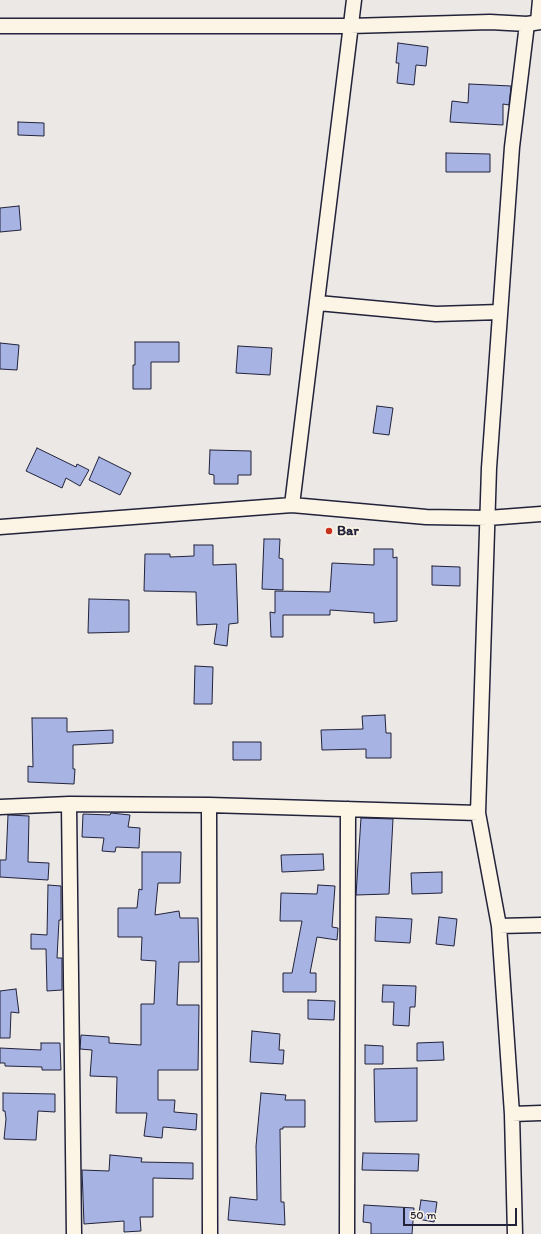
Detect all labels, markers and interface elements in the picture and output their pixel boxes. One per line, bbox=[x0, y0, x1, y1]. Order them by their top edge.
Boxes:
place label: Bar bbox=[337, 523, 359, 539]
marker: Bar bbox=[324, 526, 334, 536]
scale bar bbox=[405, 1200, 519, 1226]
text: 50 m bbox=[410, 1208, 436, 1222]

